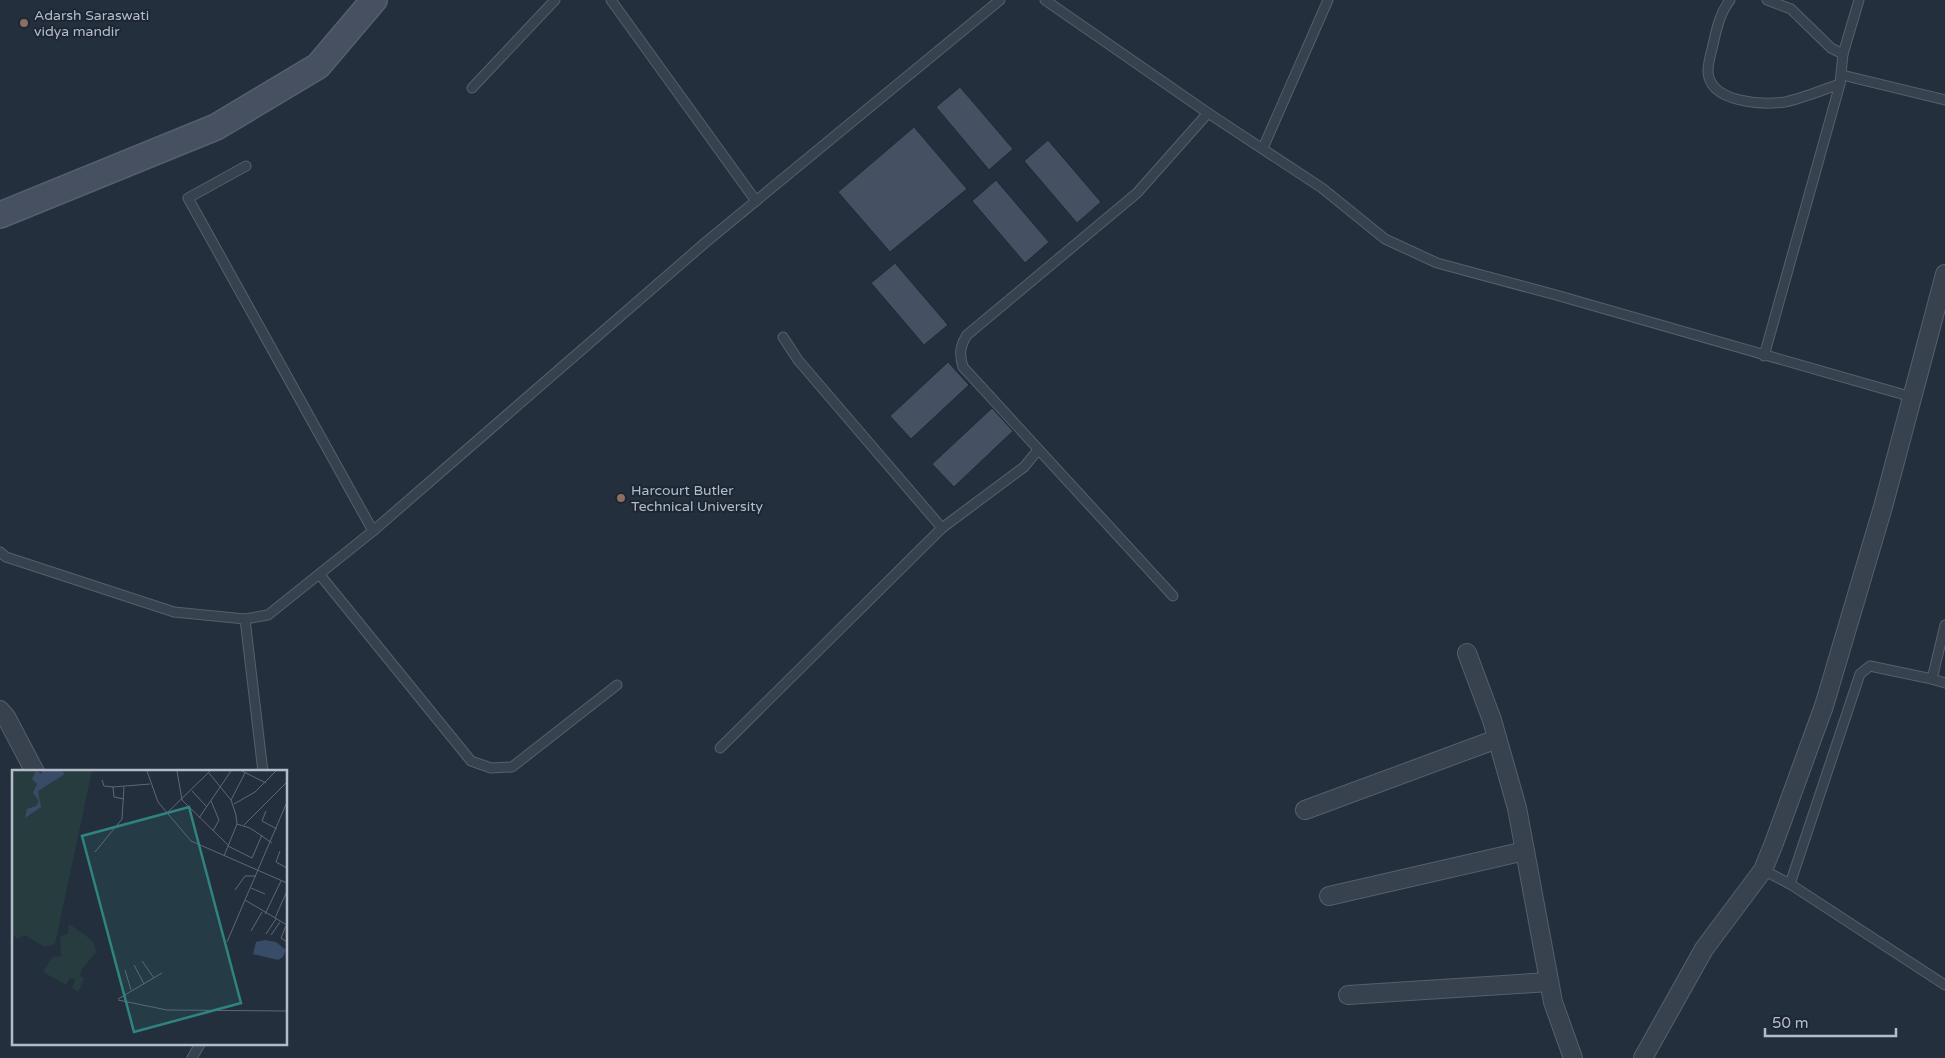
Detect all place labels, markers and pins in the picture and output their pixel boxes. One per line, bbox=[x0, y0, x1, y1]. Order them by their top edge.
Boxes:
place label: Adarsh Saraswati vidya mandir bbox=[34, 7, 149, 40]
marker: Adarsh Saraswati vidya mandir bbox=[18, 17, 30, 29]
place label: Harcourt Butler Technical University bbox=[631, 482, 763, 515]
marker: Harcourt Butler Technical University bbox=[615, 492, 627, 504]

